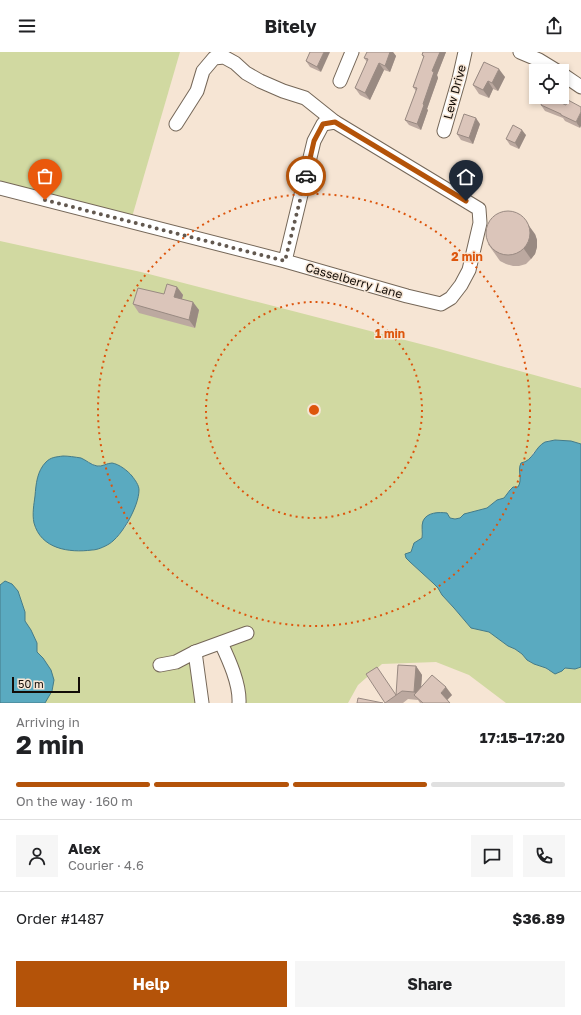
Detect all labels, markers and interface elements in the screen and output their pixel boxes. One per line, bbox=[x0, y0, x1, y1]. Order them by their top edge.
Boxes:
icon: menu bbox=[16, 15, 38, 37]
text: Bitely bbox=[265, 15, 316, 37]
icon: share bbox=[543, 15, 565, 37]
street label: Lew Drive bbox=[440, 63, 469, 121]
map controls bbox=[529, 64, 569, 104]
button: locate bbox=[529, 64, 569, 104]
courier bbox=[286, 156, 326, 196]
pin bbox=[28, 159, 62, 200]
pin bbox=[449, 160, 483, 201]
icon: bag bbox=[34, 165, 56, 187]
icon: car bbox=[295, 165, 317, 187]
icon: home bbox=[455, 166, 477, 188]
text: 2 min bbox=[451, 249, 483, 264]
street label: Casselberry Lane bbox=[304, 259, 404, 302]
text: 1 min bbox=[375, 326, 405, 341]
centre of rings bbox=[307, 403, 321, 417]
scale bar bbox=[12, 675, 80, 694]
text: 50 m bbox=[18, 677, 44, 690]
text: Arriving in bbox=[16, 714, 80, 730]
text: 17:15–17:20 bbox=[480, 728, 565, 746]
text: 2 min bbox=[16, 729, 84, 760]
text: On the way · 160 m bbox=[16, 793, 133, 809]
button: person bbox=[16, 835, 58, 877]
button: chat bbox=[471, 835, 513, 877]
button: phone bbox=[523, 835, 565, 877]
text: Alex bbox=[68, 839, 101, 857]
text: Courier · 4.6 bbox=[68, 857, 144, 873]
text: Order #1487 bbox=[16, 909, 104, 927]
text: $36.89 bbox=[512, 909, 565, 927]
button: Help bbox=[16, 961, 287, 1007]
button: Share bbox=[295, 961, 565, 1007]

